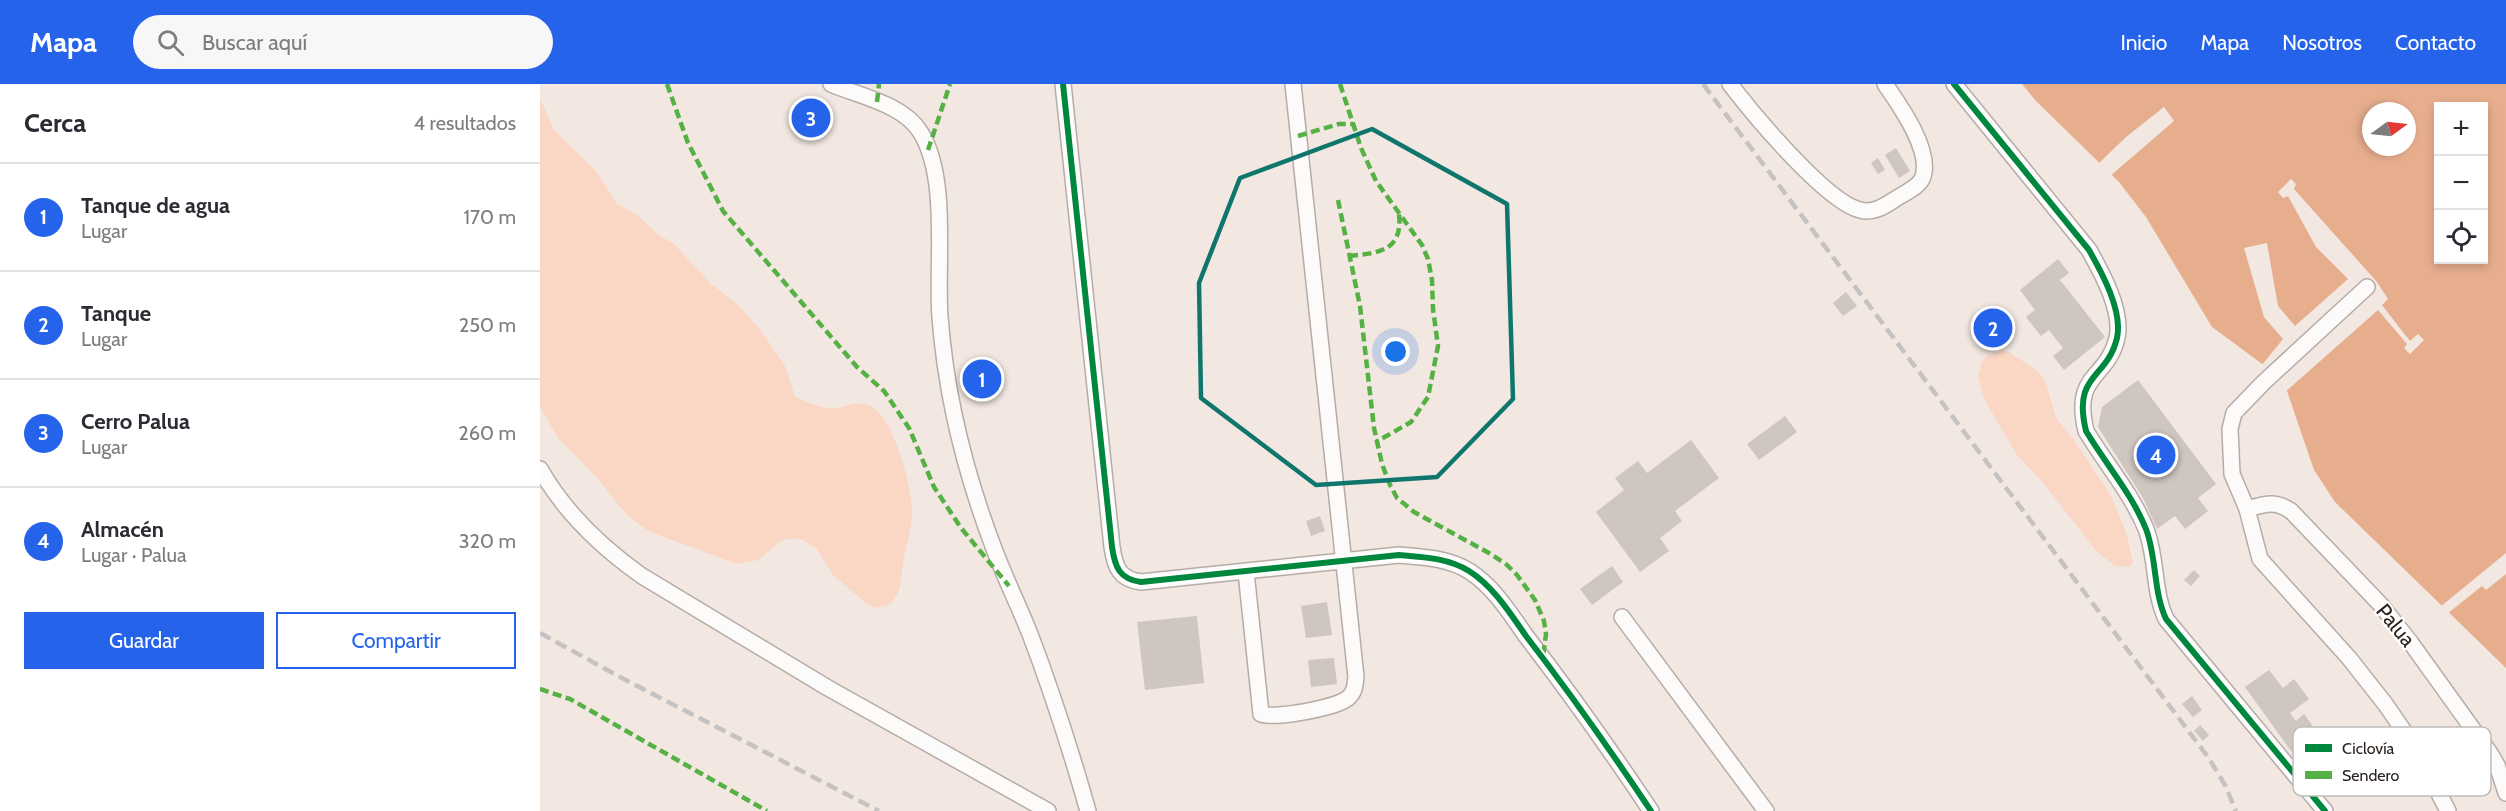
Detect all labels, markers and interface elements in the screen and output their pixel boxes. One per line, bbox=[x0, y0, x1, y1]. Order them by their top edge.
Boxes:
search box bbox=[133, 15, 553, 69]
text: Mapa bbox=[30, 25, 97, 59]
icon: search bbox=[154, 26, 187, 59]
text: Buscar aquí bbox=[202, 29, 307, 56]
text: Inicio bbox=[2120, 30, 2167, 55]
text: Mapa bbox=[2200, 30, 2249, 55]
text: Nosotros bbox=[2282, 30, 2362, 55]
text: Contacto bbox=[2395, 30, 2476, 55]
pin: 3 bbox=[792, 96, 830, 141]
north arrow bbox=[2362, 102, 2416, 156]
map controls bbox=[2434, 102, 2488, 264]
button: + bbox=[2434, 102, 2488, 156]
text: Cerca bbox=[24, 107, 86, 139]
text: 4 resultados bbox=[414, 111, 516, 135]
button: − bbox=[2434, 156, 2488, 210]
text: Tanque de agua bbox=[81, 192, 230, 219]
text: 1 bbox=[40, 205, 47, 229]
text: 170 m bbox=[464, 205, 516, 229]
button: locate bbox=[2434, 210, 2488, 264]
text: Lugar bbox=[81, 219, 127, 243]
text: Tanque bbox=[81, 300, 151, 327]
pin: 2 bbox=[1974, 306, 2012, 350]
text: 2 bbox=[38, 313, 49, 337]
text: 250 m bbox=[459, 313, 516, 337]
text: Lugar bbox=[81, 327, 127, 351]
your location bbox=[1381, 337, 1410, 366]
pin: 1 bbox=[962, 356, 1002, 402]
text: Cerro Palua bbox=[81, 408, 190, 435]
text: 3 bbox=[38, 421, 49, 445]
text: 260 m bbox=[458, 421, 516, 445]
pin: 4 bbox=[2136, 432, 2176, 478]
text: Lugar bbox=[81, 435, 127, 459]
text: Almacén bbox=[81, 516, 164, 543]
text: 4 bbox=[37, 529, 50, 553]
text: 320 m bbox=[459, 529, 516, 553]
text: Lugar · Palua bbox=[81, 543, 187, 567]
street label: Palua bbox=[2371, 599, 2421, 651]
button: Guardar bbox=[24, 612, 264, 669]
button: Compartir bbox=[276, 612, 516, 669]
legend bbox=[2293, 727, 2491, 796]
text: Ciclovía bbox=[2342, 739, 2395, 758]
text: Sendero bbox=[2342, 766, 2399, 785]

